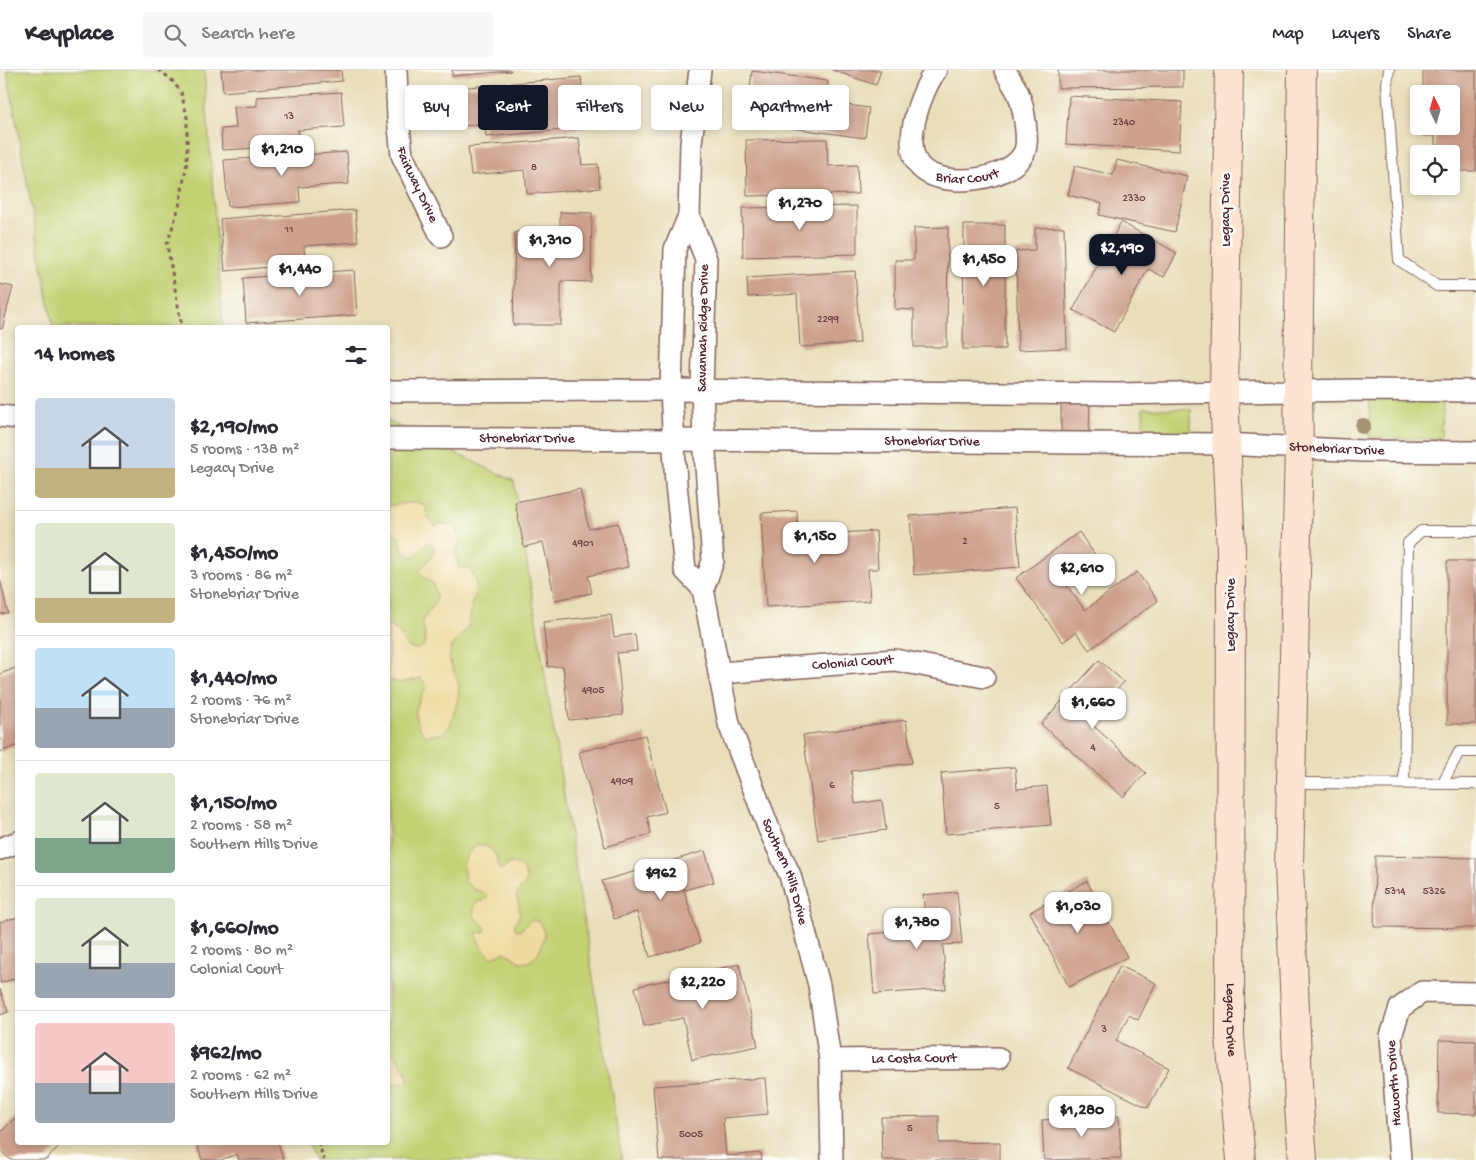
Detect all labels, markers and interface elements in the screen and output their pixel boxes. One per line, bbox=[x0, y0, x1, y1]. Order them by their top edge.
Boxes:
search box bbox=[143, 12, 493, 57]
text: Keyplace bbox=[25, 20, 113, 49]
icon: search bbox=[161, 21, 189, 49]
text: Search here bbox=[201, 23, 295, 46]
text: Map bbox=[1272, 24, 1304, 45]
text: Layers bbox=[1332, 24, 1379, 45]
text: Share bbox=[1407, 24, 1451, 45]
chip: Buy bbox=[405, 85, 468, 130]
chip: Rent bbox=[478, 85, 548, 130]
chip: Filters bbox=[558, 85, 641, 130]
chip: New bbox=[651, 85, 722, 130]
chip: Apartment bbox=[732, 85, 849, 130]
north arrow bbox=[1410, 85, 1460, 135]
map controls bbox=[1410, 85, 1460, 195]
house number: 13 bbox=[283, 111, 294, 123]
house number: 2340 bbox=[1113, 117, 1135, 129]
pin: $1,210 bbox=[241, 134, 323, 177]
text: $1,210 bbox=[261, 141, 303, 160]
street label: Fairway Drive bbox=[393, 145, 442, 226]
button: locate bbox=[1410, 145, 1460, 195]
house number: 8 bbox=[531, 162, 537, 174]
street label: Briar Court bbox=[933, 165, 1003, 189]
street label: Legacy Drive bbox=[1218, 172, 1235, 247]
pin: $1,270 bbox=[759, 189, 841, 231]
house number: 2330 bbox=[1122, 193, 1146, 205]
text: $1,270 bbox=[778, 195, 822, 214]
house number: 11 bbox=[284, 224, 293, 236]
pin: $1,310 bbox=[509, 226, 591, 268]
text: $1,310 bbox=[529, 232, 571, 251]
pin: $2,190 bbox=[1081, 234, 1163, 276]
text: $2,190 bbox=[1100, 240, 1144, 259]
pin: $1,450 bbox=[943, 244, 1025, 287]
text: $1,450 bbox=[962, 251, 1006, 270]
pin: $1,440 bbox=[259, 254, 341, 297]
text: $1,440 bbox=[279, 261, 321, 280]
street label: Savannah Ridge Drive bbox=[694, 263, 714, 392]
house number: 2299 bbox=[817, 314, 839, 326]
icon: filters bbox=[342, 341, 370, 369]
text: 14 homes bbox=[35, 343, 114, 368]
text: $2,190/mo bbox=[190, 416, 278, 441]
icon: home bbox=[75, 418, 135, 478]
street label: Stonebriar Drive bbox=[479, 430, 576, 448]
street label: Stonebriar Drive bbox=[884, 433, 981, 451]
street label: Stonebriar Drive bbox=[1289, 439, 1385, 460]
text: 5 rooms · 138 m² bbox=[190, 441, 299, 460]
text: Legacy Drive bbox=[190, 460, 274, 479]
pin: $1,150 bbox=[774, 522, 856, 564]
text: $1,150 bbox=[794, 528, 836, 547]
house number: 2 bbox=[962, 536, 968, 548]
house number: 4901 bbox=[572, 538, 594, 550]
text: $1,450/mo bbox=[190, 542, 278, 567]
icon: home bbox=[75, 543, 135, 603]
pin: $2,610 bbox=[1041, 554, 1123, 596]
text: $2,610 bbox=[1060, 560, 1104, 579]
text: 3 rooms · 86 m² bbox=[190, 567, 293, 586]
street label: Legacy Drive bbox=[1223, 577, 1240, 652]
text: Stonebriar Drive bbox=[190, 586, 299, 605]
street label: Colonial Court bbox=[811, 652, 895, 675]
text: $1,440/mo bbox=[190, 667, 277, 692]
icon: home bbox=[75, 668, 135, 728]
house number: 4905 bbox=[582, 685, 605, 697]
pin: $1,660 bbox=[1052, 688, 1134, 730]
text: 2 rooms · 76 m² bbox=[190, 692, 292, 711]
text: $1,660 bbox=[1071, 694, 1115, 713]
text: Stonebriar Drive bbox=[190, 711, 299, 730]
house number: 4 bbox=[1090, 742, 1096, 754]
house number: 4909 bbox=[611, 776, 634, 788]
house number: 6 bbox=[829, 780, 835, 792]
text: $1,150/mo bbox=[190, 792, 277, 817]
icon: home bbox=[75, 793, 135, 853]
house number: 5 bbox=[994, 801, 1000, 813]
street label: Southern Hills Drive bbox=[757, 816, 811, 927]
text: 2 rooms · 58 m² bbox=[190, 817, 292, 836]
text: Southern Hills Drive bbox=[190, 836, 318, 855]
pin: $962 bbox=[631, 858, 691, 901]
text: $962 bbox=[645, 865, 677, 884]
house number: 5314 bbox=[1384, 886, 1406, 898]
house number: 5326 bbox=[1423, 886, 1446, 898]
pin: $1,030 bbox=[1037, 892, 1119, 934]
text: $1,030 bbox=[1055, 898, 1101, 917]
pin: $1,780 bbox=[876, 908, 958, 950]
text: $1,780 bbox=[895, 914, 939, 933]
text: $1,660/mo bbox=[190, 917, 279, 942]
icon: home bbox=[75, 918, 135, 978]
text: 2 rooms · 80 m² bbox=[190, 942, 293, 961]
text: Colonial Court bbox=[190, 961, 283, 980]
pin: $2,220 bbox=[662, 968, 744, 1010]
text: $2,220 bbox=[681, 974, 725, 993]
street label: Legacy Drive bbox=[1221, 983, 1240, 1058]
house number: 3 bbox=[1100, 1024, 1107, 1036]
street label: Haworth Drive bbox=[1383, 1039, 1406, 1126]
text: $962/mo bbox=[190, 1042, 262, 1067]
icon: home bbox=[75, 1043, 135, 1103]
street label: La Costa Court bbox=[871, 1050, 958, 1068]
text: 2 rooms · 62 m² bbox=[190, 1067, 291, 1086]
text: Southern Hills Drive bbox=[190, 1086, 318, 1105]
pin: $1,280 bbox=[1041, 1096, 1123, 1138]
text: $1,280 bbox=[1060, 1102, 1104, 1121]
house number: 5 bbox=[907, 1123, 913, 1135]
house number: 5005 bbox=[679, 1129, 703, 1141]

